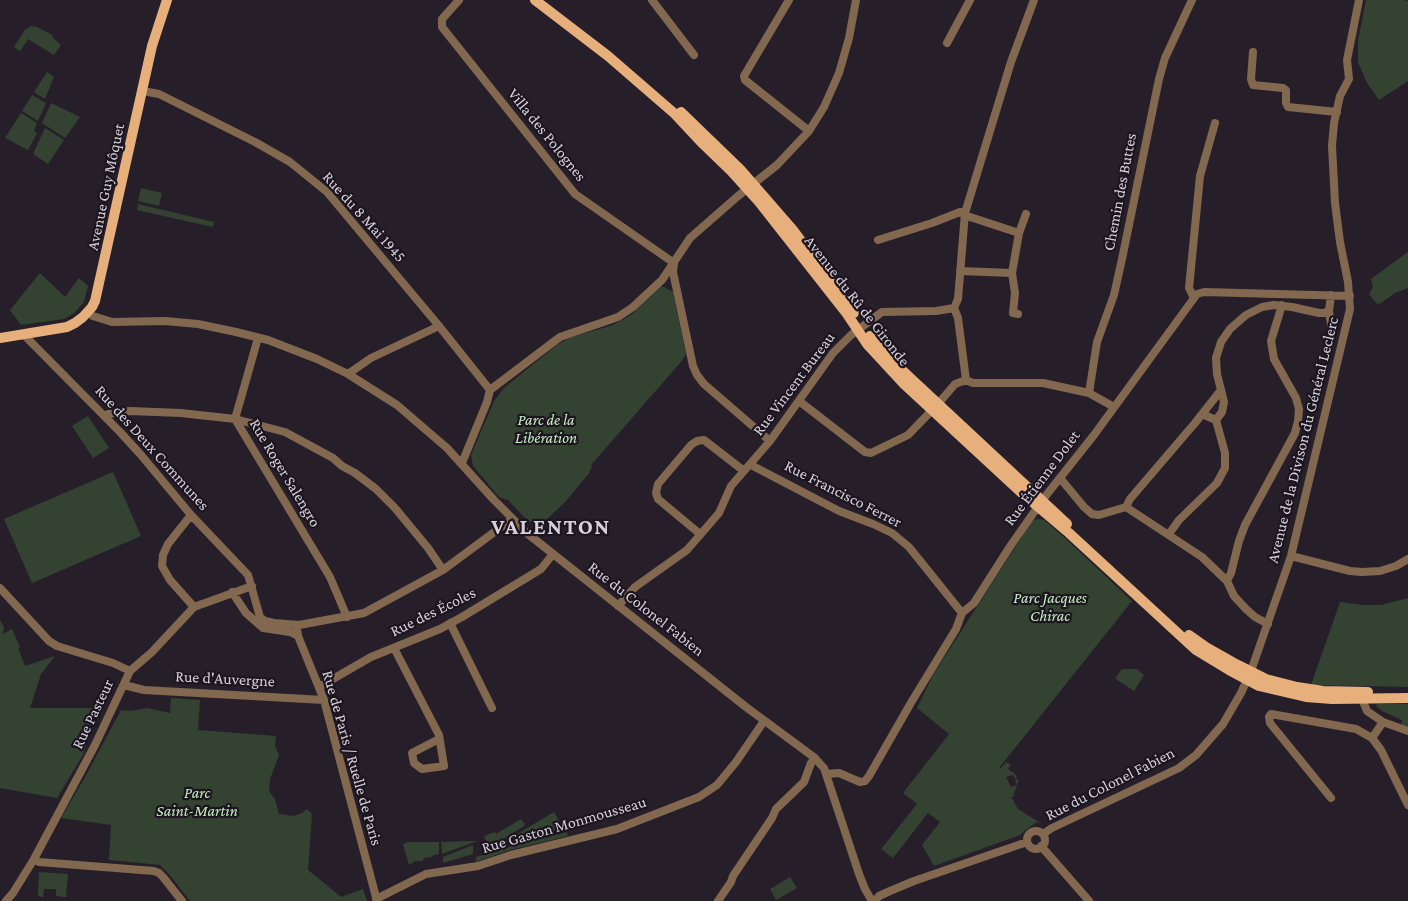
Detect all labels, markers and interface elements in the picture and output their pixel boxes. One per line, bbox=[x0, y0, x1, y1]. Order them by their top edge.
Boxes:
street label: Villa des Polognes bbox=[504, 85, 590, 185]
street label: Avenue Guy Môquet bbox=[83, 122, 129, 252]
street label: Chemin des Buttes bbox=[1099, 132, 1141, 252]
street label: Rue du 8 Mai 1945 bbox=[318, 168, 410, 266]
street label: Avenue du Rû de Gironde bbox=[800, 232, 914, 370]
street label: Avenue de la Divison du Général Leclerc bbox=[1263, 315, 1343, 565]
street label: Rue Vincent Bureau bbox=[749, 328, 839, 440]
street label: Rue des Deux Communes bbox=[91, 381, 213, 515]
park label: Parc de la Libération bbox=[515, 410, 577, 448]
street label: Rue Roger Salengro bbox=[245, 415, 325, 531]
street label: Rue Étienne Dolet bbox=[1000, 426, 1084, 530]
street label: Rue Francisco Ferrer bbox=[781, 456, 905, 532]
district label: VALENTON bbox=[491, 514, 611, 540]
street label: Rue du Colonel Fabien bbox=[584, 558, 708, 660]
street label: Rue des Écoles bbox=[387, 583, 479, 641]
park label: Parc Jacques Chirac bbox=[1013, 588, 1087, 626]
street label: Rue d'Auvergne bbox=[175, 667, 275, 691]
street label: Rue de Paris / Ruelle de Paris bbox=[318, 668, 386, 848]
street label: Rue Pasteur bbox=[68, 676, 118, 752]
street label: Rue du Colonel Fabien bbox=[1042, 743, 1178, 825]
park label: Parc Saint-Martin bbox=[156, 783, 238, 821]
street label: Rue Gaston Monmousseau bbox=[480, 792, 648, 858]

